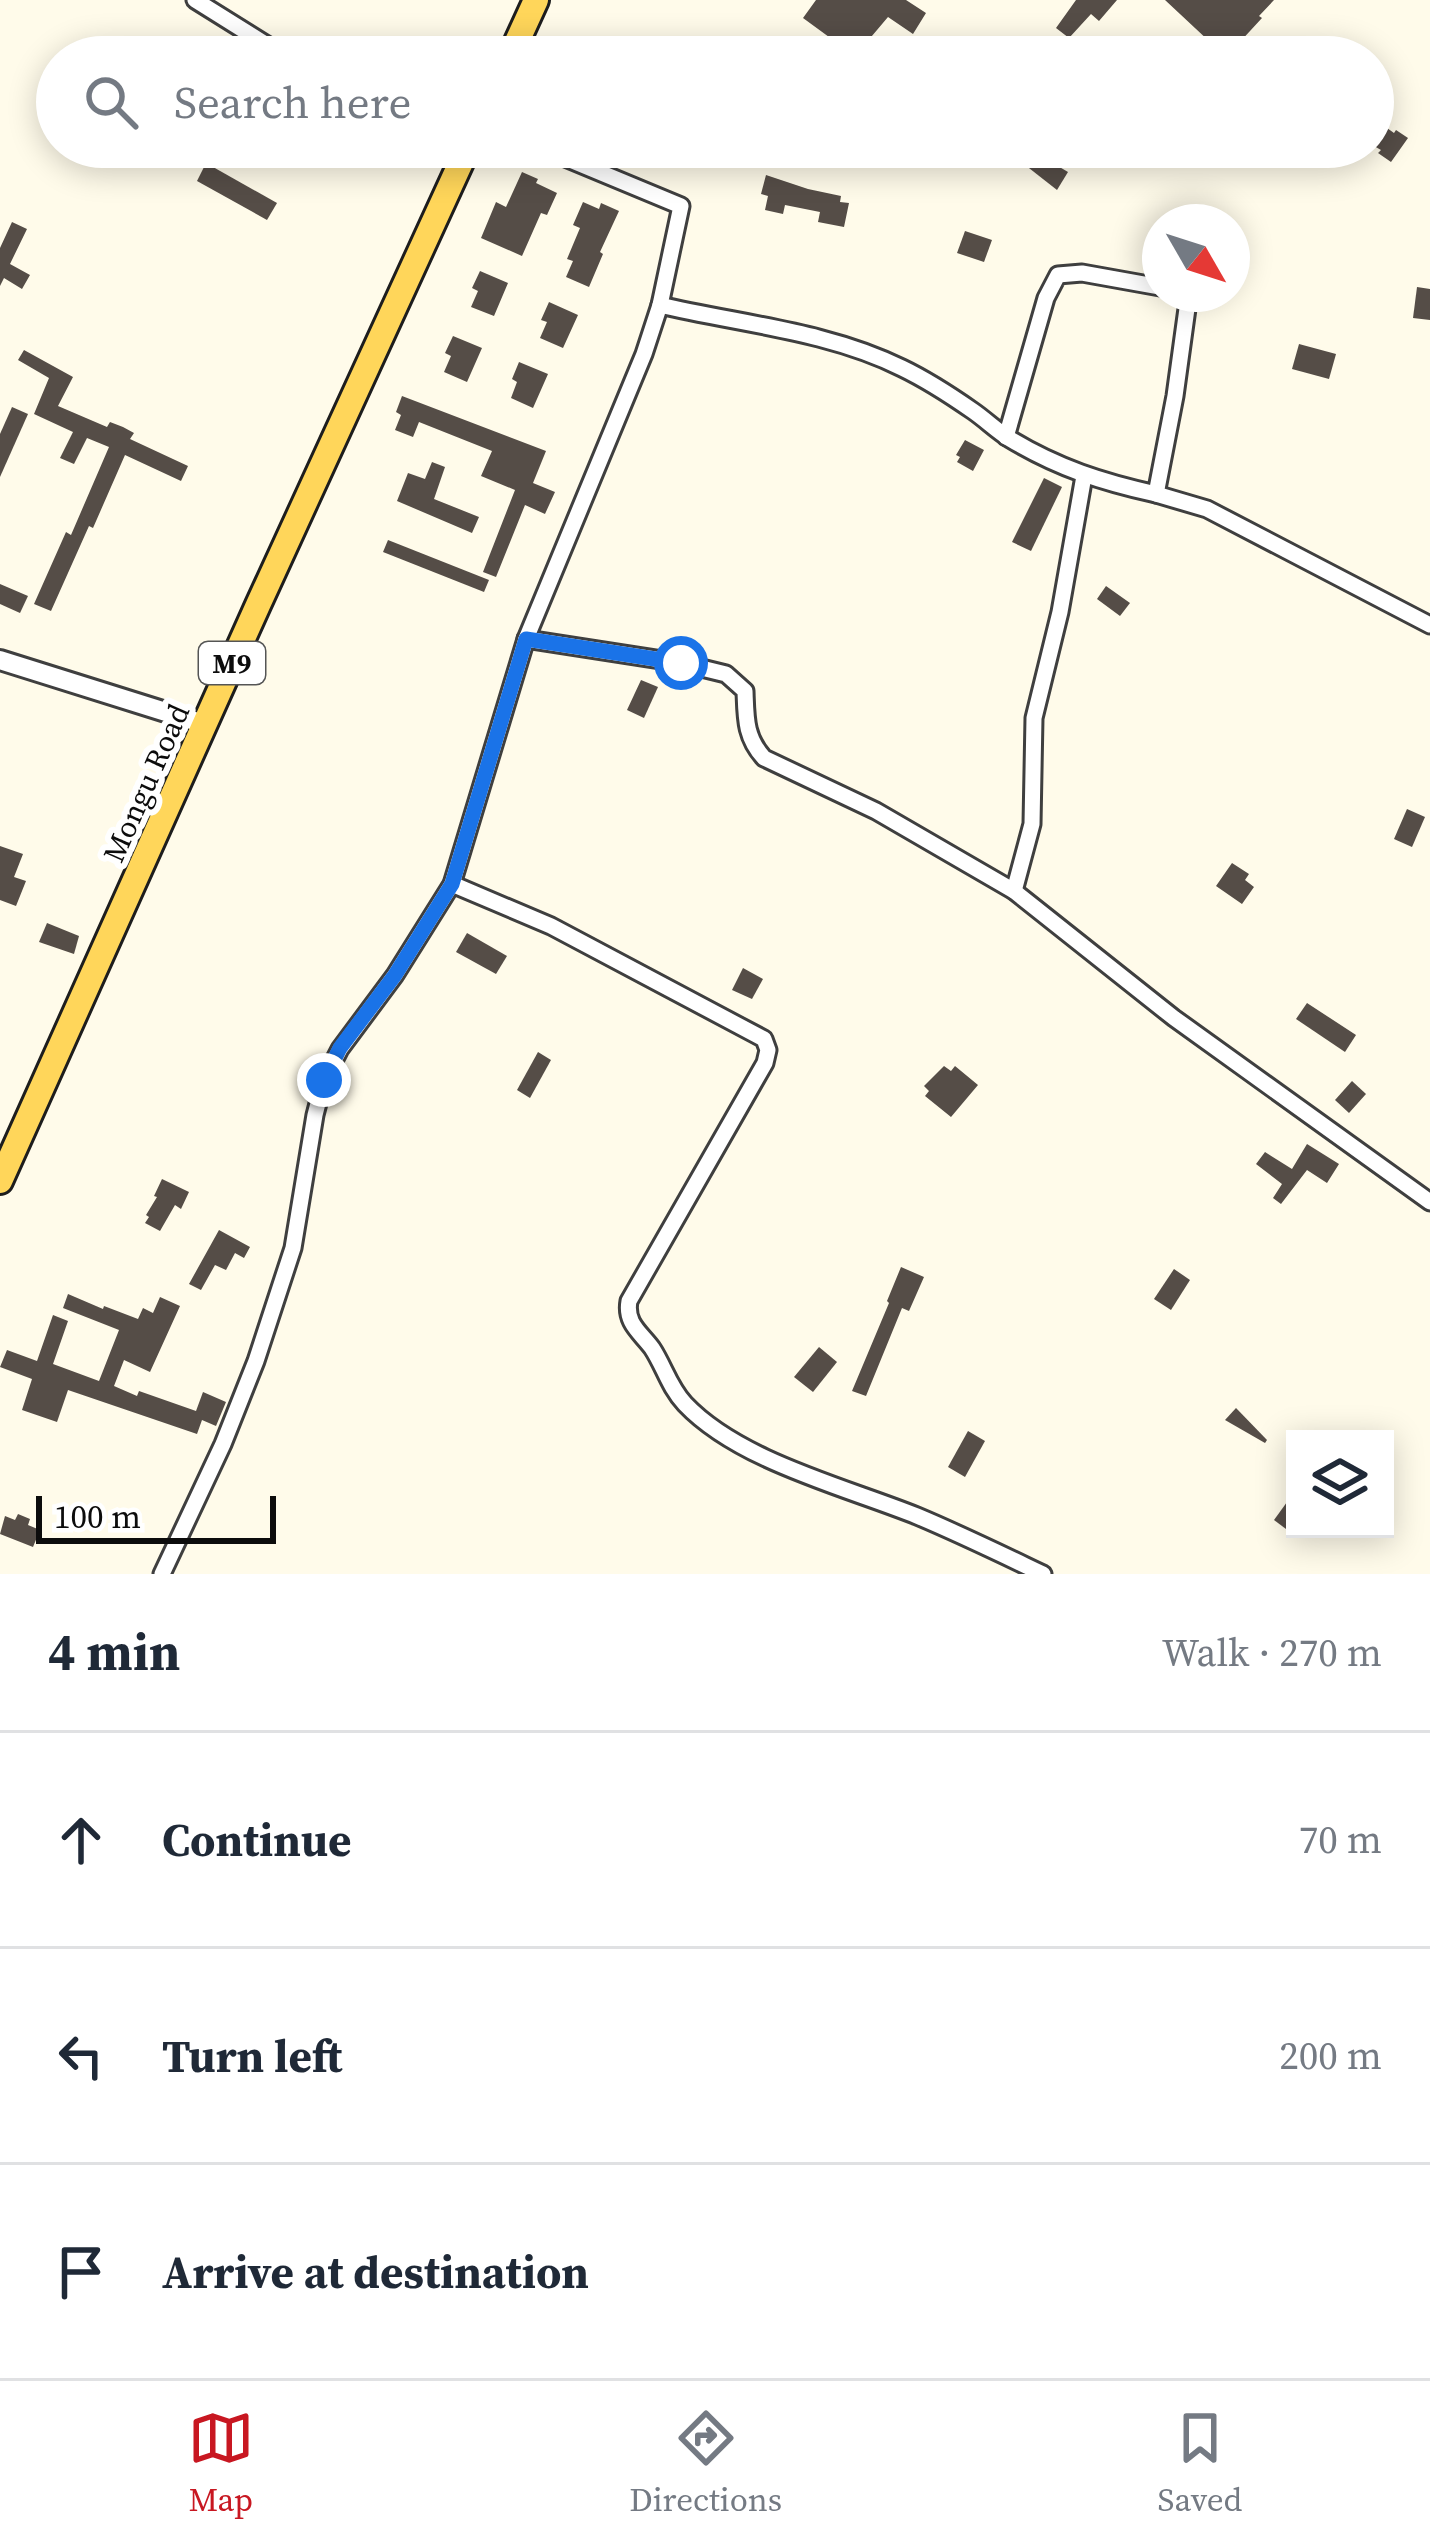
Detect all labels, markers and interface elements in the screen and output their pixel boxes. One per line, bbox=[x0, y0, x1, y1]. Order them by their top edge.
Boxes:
search box bbox=[36, 36, 1394, 168]
icon: search bbox=[78, 69, 144, 135]
text: Search here bbox=[174, 71, 411, 133]
north arrow bbox=[1142, 204, 1250, 312]
route start bbox=[654, 636, 708, 690]
road number: M9 bbox=[199, 642, 265, 684]
street label: Mongu Road bbox=[93, 697, 199, 869]
route end bbox=[297, 1053, 351, 1107]
map controls bbox=[1286, 1430, 1394, 1538]
button: layers bbox=[1286, 1430, 1394, 1538]
scale bar bbox=[36, 1490, 276, 1543]
text: 100 m bbox=[54, 1494, 141, 1539]
text: 4 min bbox=[48, 1617, 180, 1687]
text: Walk · 270 m bbox=[1162, 1626, 1382, 1679]
icon: ahead bbox=[48, 1807, 114, 1873]
text: Continue bbox=[162, 1809, 351, 1871]
text: 70 m bbox=[1299, 1813, 1382, 1866]
icon: left bbox=[48, 2023, 114, 2089]
text: Turn left bbox=[162, 2025, 342, 2087]
text: 200 m bbox=[1279, 2029, 1382, 2082]
icon: arrive bbox=[48, 2239, 114, 2305]
text: Arrive at destination bbox=[162, 2241, 589, 2303]
tab: Map bbox=[188, 2405, 254, 2522]
tab: Directions bbox=[629, 2405, 782, 2522]
tab: Saved bbox=[1158, 2405, 1242, 2522]

